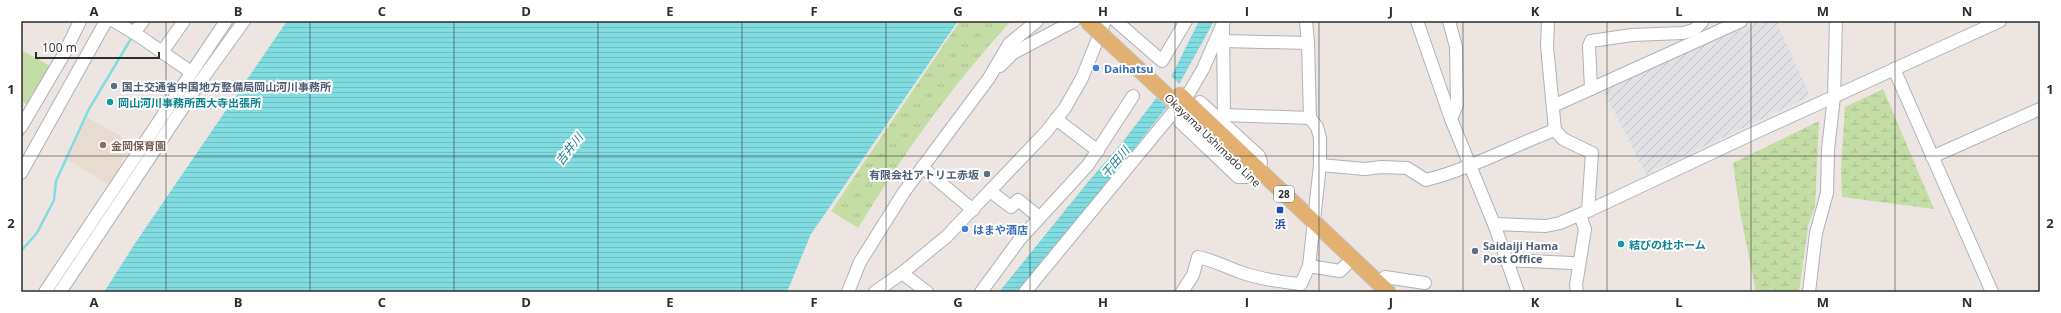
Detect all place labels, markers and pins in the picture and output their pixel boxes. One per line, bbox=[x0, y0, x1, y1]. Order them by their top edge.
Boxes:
place label: Daihatsu bbox=[1104, 61, 1154, 76]
marker: Daihatsu bbox=[1091, 63, 1101, 73]
place label: 国土交通省中国地方整備局岡山河川事務所 bbox=[122, 79, 331, 94]
marker: 国土交通省中国地方整備局岡山河川事務所 bbox=[109, 81, 119, 91]
place label: 岡山河川事務所西大寺出張所 bbox=[118, 95, 261, 110]
marker: 岡山河川事務所西大寺出張所 bbox=[105, 97, 115, 107]
place label: 金岡保育園 bbox=[111, 138, 166, 153]
marker: 金岡保育園 bbox=[98, 140, 108, 150]
place label: 有限会社アトリエ赤坂 bbox=[869, 167, 979, 182]
marker: 有限会社アトリエ赤坂 bbox=[982, 169, 992, 179]
marker: 浜 bbox=[1275, 205, 1285, 215]
place label: 浜 bbox=[1275, 216, 1286, 231]
place label: はまや酒店 bbox=[973, 222, 1028, 237]
marker: はまや酒店 bbox=[960, 224, 970, 234]
place label: 結びの杜ホーム bbox=[1629, 237, 1706, 252]
place label: Saidaiji Hama Post Office bbox=[1483, 238, 1558, 266]
marker: 結びの杜ホーム bbox=[1616, 239, 1626, 249]
marker: Saidaiji Hama Post Office bbox=[1470, 246, 1480, 256]

